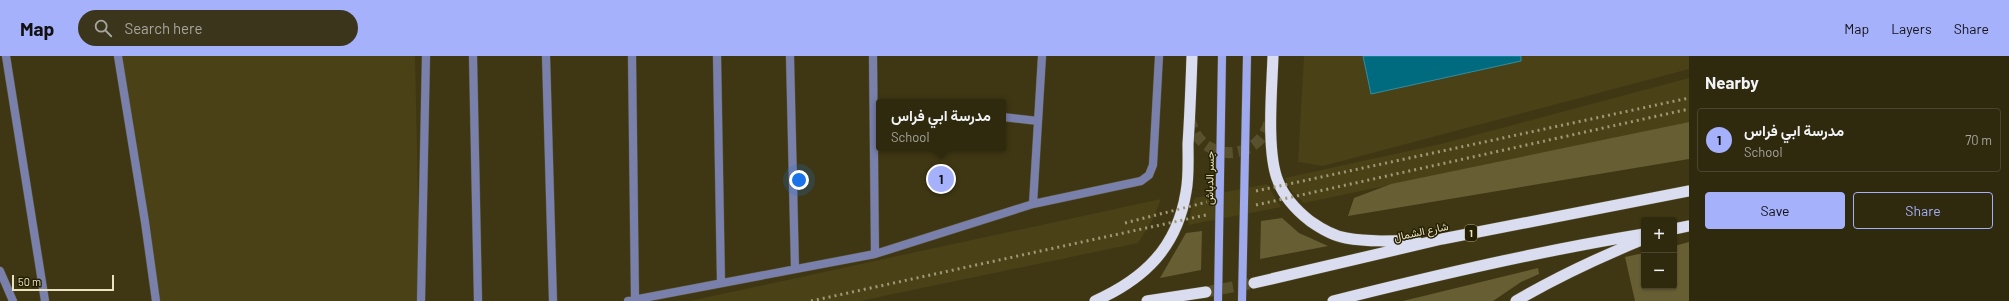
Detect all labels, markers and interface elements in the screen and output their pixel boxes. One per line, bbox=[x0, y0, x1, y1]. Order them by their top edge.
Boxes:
search box bbox=[78, 10, 358, 46]
text: Map bbox=[20, 17, 54, 40]
icon: search bbox=[92, 17, 114, 39]
text: Search here bbox=[124, 19, 202, 37]
text: Map bbox=[1844, 20, 1869, 37]
text: Layers bbox=[1891, 20, 1932, 37]
text: Share bbox=[1954, 20, 1989, 37]
text: Nearby bbox=[1705, 72, 1759, 92]
popup bbox=[876, 99, 1006, 151]
text: مدرسة ابي فراس bbox=[891, 106, 991, 124]
text: مدرسة ابي فراس bbox=[1744, 121, 1844, 139]
text: School bbox=[891, 129, 929, 145]
text: 1 bbox=[1717, 132, 1721, 148]
text: 70 m bbox=[1965, 132, 1992, 148]
text: School bbox=[1744, 144, 1782, 160]
street label: جسر الدباش bbox=[1202, 151, 1217, 205]
pin: 1 bbox=[928, 164, 954, 194]
your location bbox=[789, 170, 809, 190]
button: Save bbox=[1705, 192, 1845, 229]
button: Share bbox=[1853, 192, 1993, 229]
map controls bbox=[1641, 217, 1677, 289]
button: + bbox=[1641, 217, 1677, 253]
street label: شارع الشمال bbox=[1392, 219, 1450, 245]
road number: 1 bbox=[1465, 225, 1477, 241]
button: − bbox=[1641, 253, 1677, 289]
scale bar bbox=[12, 273, 114, 292]
text: 50 m bbox=[18, 275, 41, 288]

